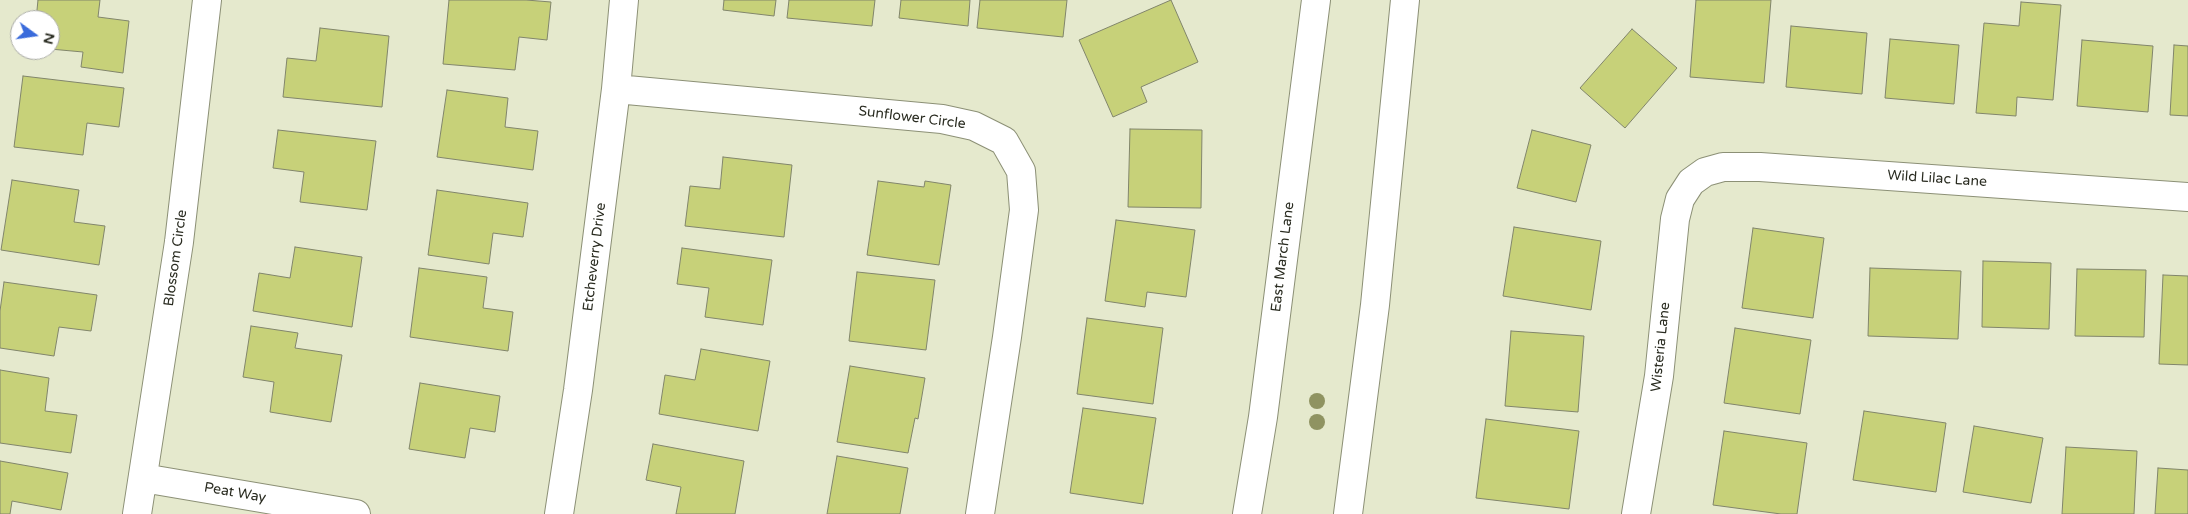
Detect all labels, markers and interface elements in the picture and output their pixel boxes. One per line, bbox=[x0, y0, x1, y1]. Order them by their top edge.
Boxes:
north arrow bbox=[10, 10, 60, 60]
text: N bbox=[39, 31, 59, 46]
street label: Sunflower Circle bbox=[857, 103, 967, 133]
street label: Wild Lilac Lane bbox=[1887, 167, 1987, 191]
street label: East March Lane bbox=[1268, 201, 1298, 313]
street label: Etcheverry Drive bbox=[580, 202, 610, 312]
street label: Blossom Circle bbox=[161, 209, 191, 307]
street label: Wisteria Lane bbox=[1648, 301, 1674, 393]
street label: Peat Way bbox=[203, 479, 267, 507]

